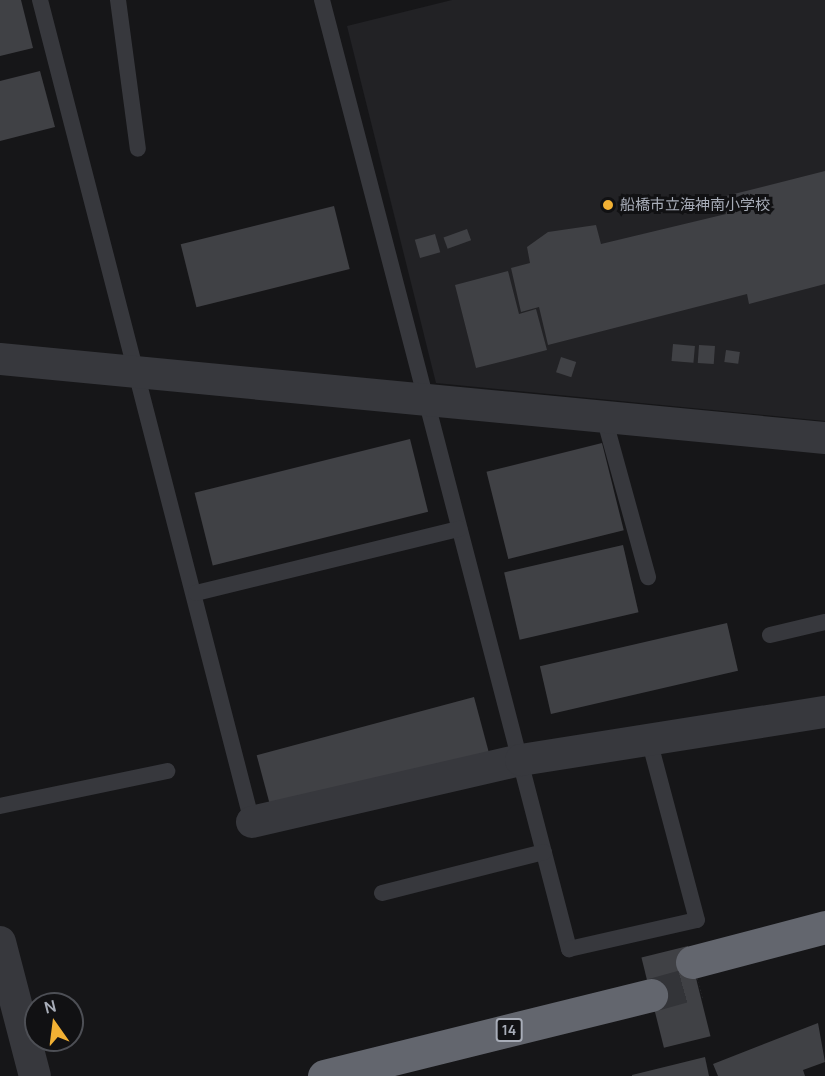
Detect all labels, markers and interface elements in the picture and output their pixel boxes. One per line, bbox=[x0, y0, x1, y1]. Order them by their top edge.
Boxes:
place label: 船橋市立海神南小学校 bbox=[620, 196, 770, 214]
marker: 船橋市立海神南小学校 bbox=[601, 198, 615, 212]
north arrow bbox=[24, 992, 84, 1052]
text: N bbox=[42, 994, 58, 1019]
road number: 14 bbox=[496, 1019, 522, 1041]

